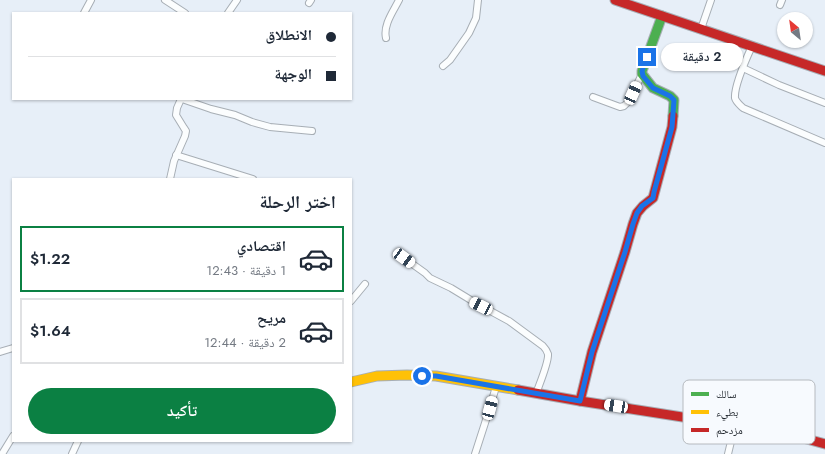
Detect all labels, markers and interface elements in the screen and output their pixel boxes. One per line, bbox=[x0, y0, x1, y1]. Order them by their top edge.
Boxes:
north arrow bbox=[777, 12, 813, 48]
map controls bbox=[777, 12, 813, 48]
text: الانطلاق bbox=[266, 24, 312, 46]
callout: 2 دقيقة bbox=[661, 43, 743, 71]
text: 2 دقيقة bbox=[682, 47, 722, 66]
route end bbox=[638, 48, 656, 66]
text: الوجهة bbox=[274, 63, 312, 85]
car bbox=[623, 80, 643, 106]
text: اختر الرحلة bbox=[260, 189, 336, 215]
text: اقتصادي bbox=[237, 235, 286, 257]
icon: car bbox=[298, 241, 334, 277]
car bbox=[391, 246, 417, 270]
text: $1.22 bbox=[30, 248, 70, 270]
text: 1 دقيقة · 12:43 bbox=[206, 261, 286, 280]
car bbox=[468, 295, 494, 317]
text: مريح bbox=[257, 307, 286, 329]
icon: car bbox=[298, 313, 334, 349]
text: $1.64 bbox=[30, 320, 71, 342]
text: 2 دقيقة · 12:44 bbox=[204, 333, 286, 352]
route start bbox=[413, 367, 431, 385]
legend bbox=[683, 380, 815, 444]
text: سالك bbox=[716, 386, 736, 402]
button: تأكيد bbox=[28, 388, 336, 434]
car bbox=[481, 395, 499, 421]
car bbox=[603, 398, 629, 414]
text: بطيء bbox=[716, 404, 738, 421]
text: مزدحم bbox=[716, 422, 743, 438]

